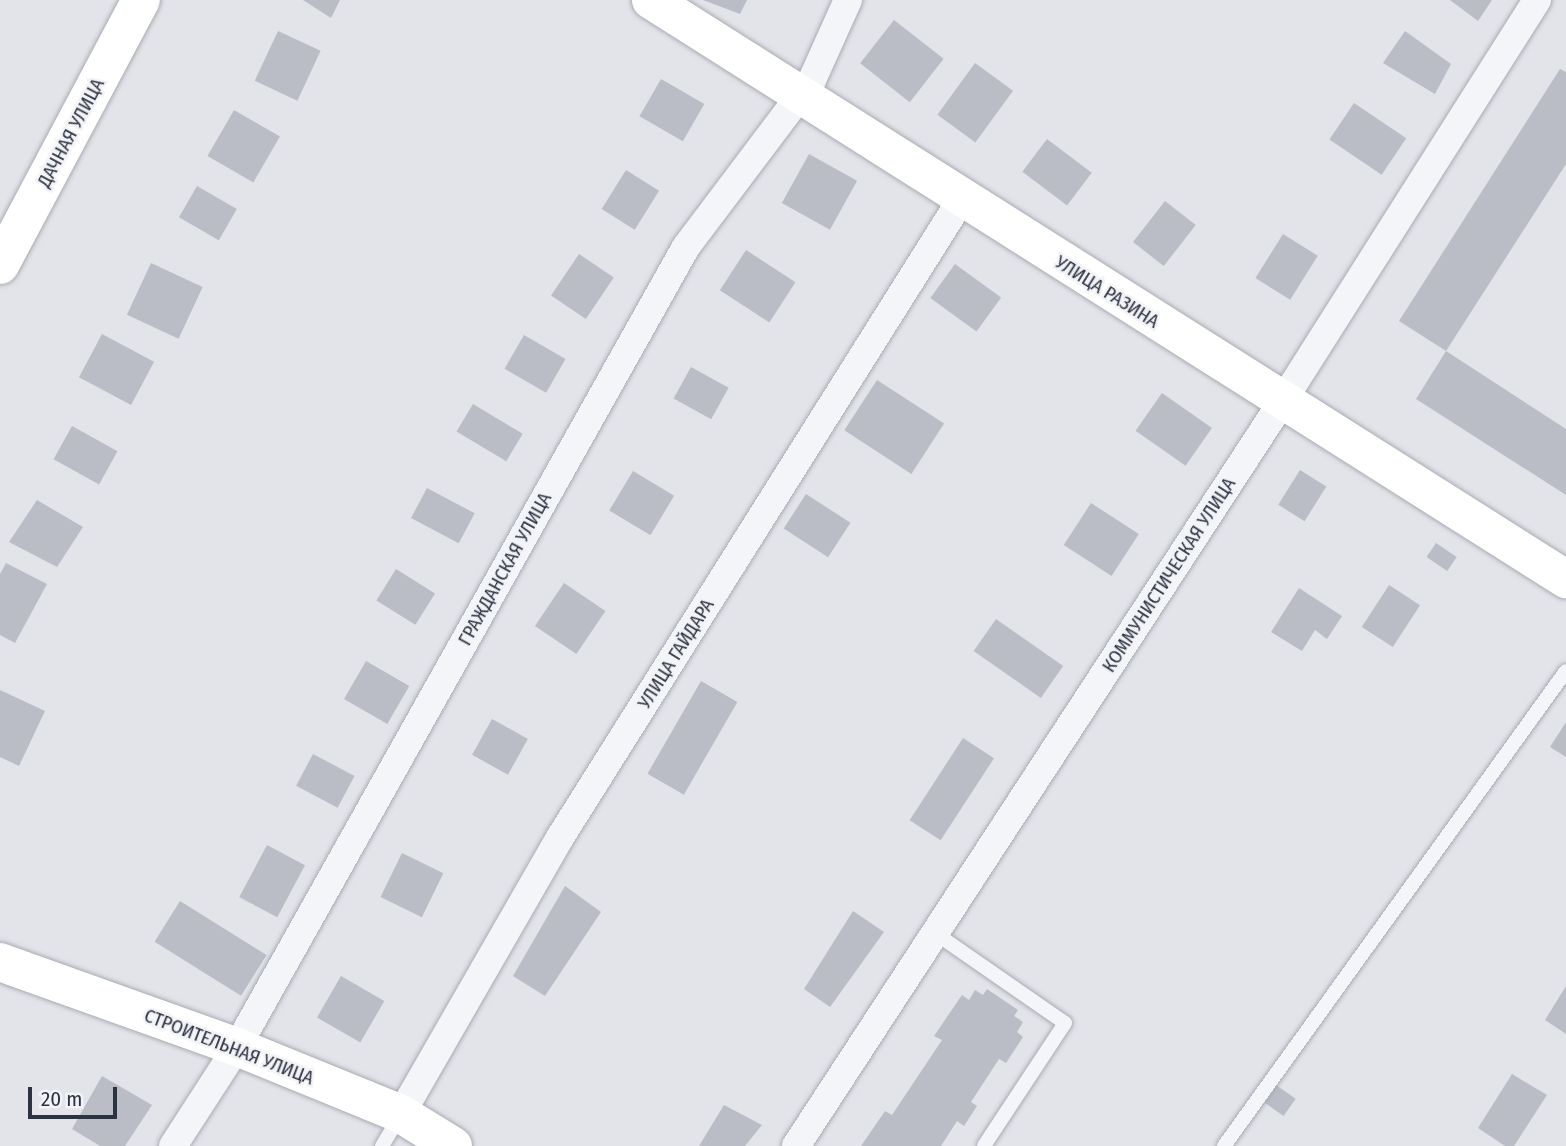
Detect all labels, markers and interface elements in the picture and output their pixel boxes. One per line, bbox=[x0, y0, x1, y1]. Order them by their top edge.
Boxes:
street label: ДАЧНАЯ УЛИЦА bbox=[33, 75, 109, 191]
street label: УЛИЦА РАЗИНА bbox=[1051, 251, 1163, 333]
street label: КОММУНИСТИЧЕСКАЯ УЛИЦА bbox=[1097, 473, 1241, 677]
street label: ГРАЖДАНСКАЯ УЛИЦА bbox=[453, 489, 557, 649]
street label: УЛИЦА ГАЙДАРА bbox=[633, 595, 719, 713]
street label: СТРОИТЕЛЬНАЯ УЛИЦА bbox=[141, 1004, 317, 1090]
scale bar bbox=[32, 1072, 121, 1116]
text: 20 m bbox=[41, 1086, 82, 1112]

